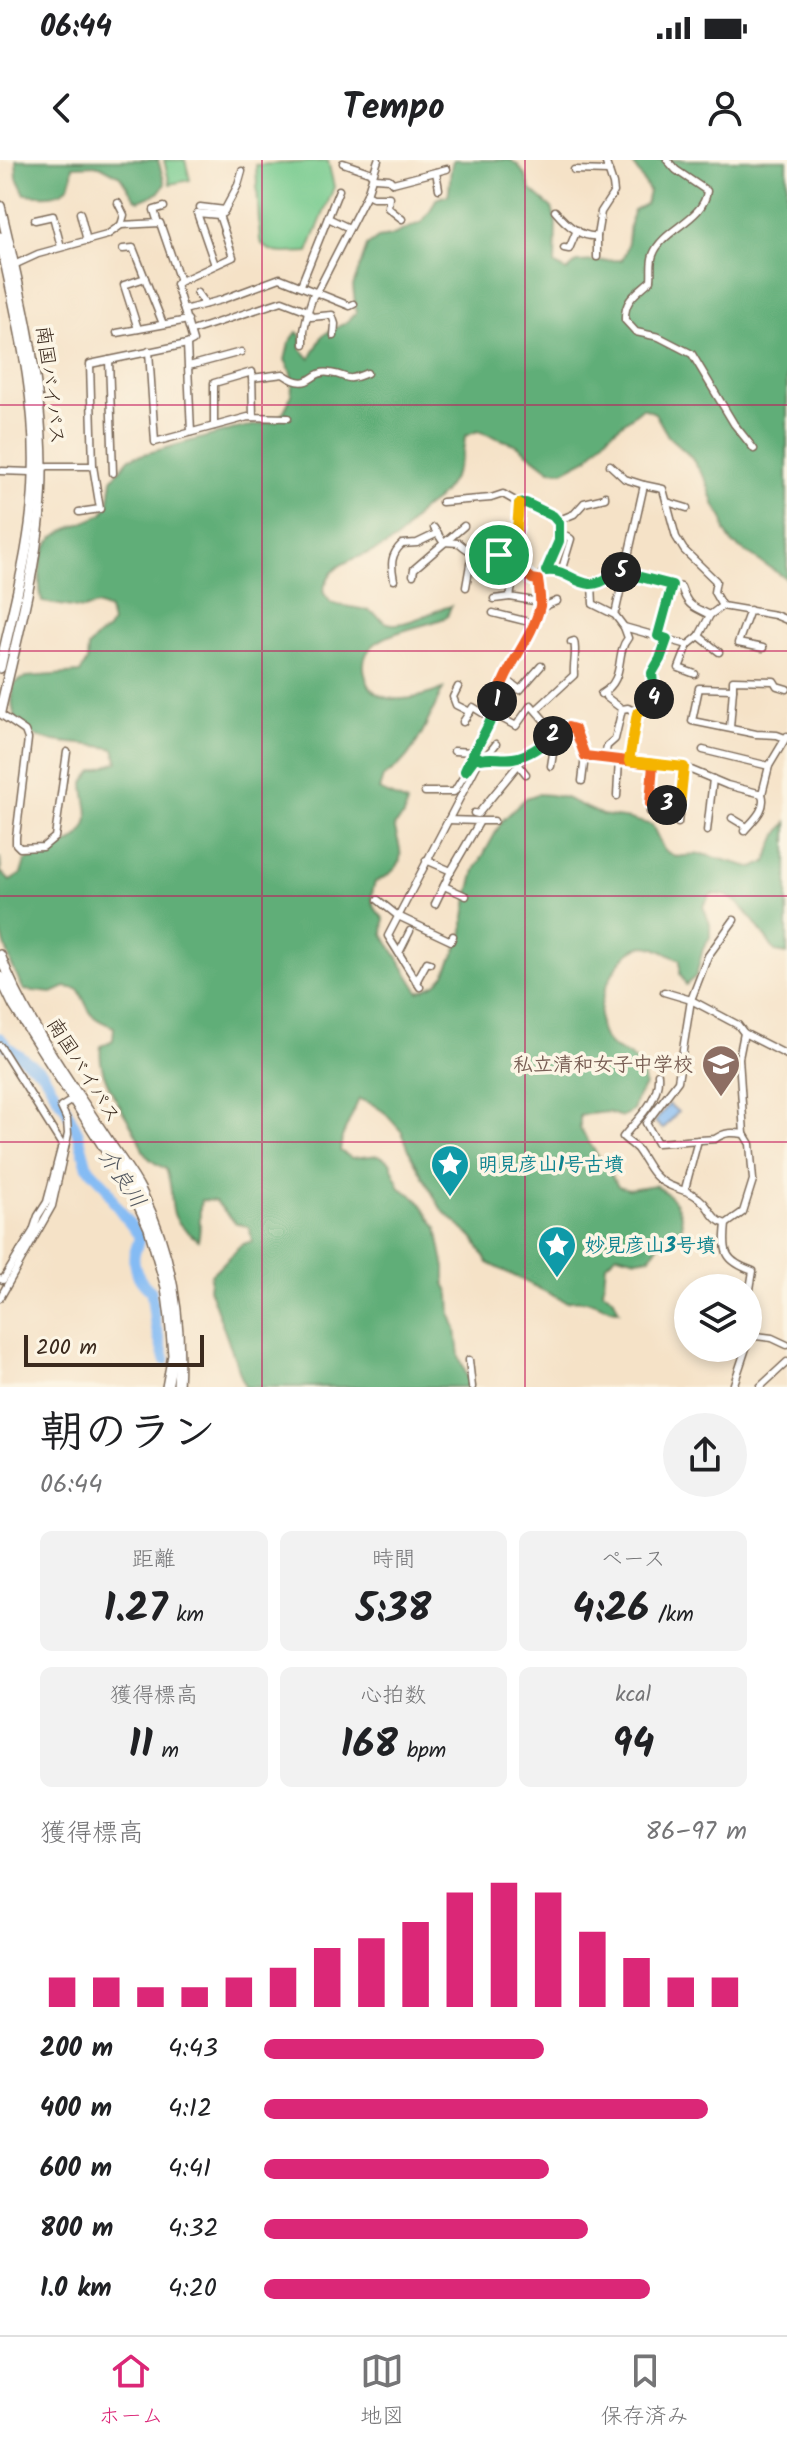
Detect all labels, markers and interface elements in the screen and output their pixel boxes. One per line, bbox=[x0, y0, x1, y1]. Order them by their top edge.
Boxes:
text: 06:44 bbox=[40, 4, 112, 52]
text: Tempo bbox=[342, 80, 445, 137]
icon: back bbox=[40, 86, 84, 130]
icon: person bbox=[703, 86, 747, 130]
street label: 南国バイパス bbox=[26, 324, 72, 447]
pin bbox=[465, 521, 533, 589]
icon: arrive bbox=[477, 533, 521, 577]
pin: 5 bbox=[601, 552, 641, 592]
text: 5 bbox=[615, 554, 627, 589]
pin: 4 bbox=[634, 679, 674, 719]
pin: 1 bbox=[477, 681, 517, 721]
text: 4 bbox=[648, 681, 660, 716]
text: 1 bbox=[494, 683, 500, 718]
pin: 2 bbox=[533, 716, 573, 756]
text: 2 bbox=[547, 718, 559, 753]
pin: 3 bbox=[647, 785, 687, 825]
text: 3 bbox=[661, 787, 673, 822]
street label: 南国バイパス bbox=[37, 1012, 128, 1130]
school or university icon: 私立清和女子中学校 bbox=[700, 1043, 742, 1098]
place label: 私立清和女子中学校 bbox=[513, 1050, 693, 1082]
water label: 介良川 bbox=[88, 1142, 154, 1217]
place icon: 明見彦山1号古墳 bbox=[429, 1143, 471, 1198]
place label: 明見彦山1号古墳 bbox=[478, 1150, 624, 1182]
place icon: 妙見彦山3号墳 bbox=[536, 1224, 578, 1279]
place label: 妙見彦山3号墳 bbox=[585, 1231, 716, 1263]
map controls bbox=[674, 1274, 762, 1362]
button: layers bbox=[674, 1274, 762, 1362]
scale bar bbox=[24, 1331, 204, 1367]
text: 200 m bbox=[36, 1331, 97, 1366]
text: 朝のラン bbox=[40, 1399, 216, 1469]
button: share bbox=[663, 1413, 747, 1497]
text: 06:44 bbox=[40, 1464, 103, 1506]
text: 距離 bbox=[132, 1543, 176, 1578]
text: 時間 bbox=[371, 1543, 416, 1578]
text: ペース bbox=[601, 1543, 666, 1578]
text: 1.27 bbox=[104, 1578, 167, 1642]
text: 5:38 bbox=[356, 1578, 431, 1642]
text: 4:26 bbox=[573, 1578, 649, 1642]
text: km bbox=[167, 1598, 204, 1633]
text: /km bbox=[649, 1598, 694, 1633]
text: kcal bbox=[615, 1678, 651, 1713]
text: 獲得標高 bbox=[110, 1679, 198, 1714]
text: 心拍数 bbox=[360, 1679, 427, 1714]
text: 94 bbox=[612, 1713, 654, 1777]
text: 11 bbox=[129, 1714, 153, 1778]
text: 168 bbox=[341, 1714, 398, 1778]
text: m bbox=[153, 1734, 179, 1769]
text: bpm bbox=[398, 1734, 446, 1769]
text: 86–97 m bbox=[645, 1811, 747, 1853]
text: 獲得標高 bbox=[40, 1813, 144, 1855]
text: 200 m bbox=[40, 2028, 113, 2070]
text: 4:43 bbox=[168, 2028, 218, 2070]
text: 400 m bbox=[40, 2088, 112, 2130]
text: 4:12 bbox=[168, 2088, 212, 2130]
text: 600 m bbox=[40, 2148, 112, 2190]
text: 4:41 bbox=[168, 2148, 211, 2190]
text: 800 m bbox=[40, 2208, 113, 2250]
text: 4:32 bbox=[168, 2208, 219, 2250]
text: 1.0 km bbox=[40, 2268, 111, 2310]
text: 4:20 bbox=[168, 2268, 217, 2310]
tab: ホーム bbox=[98, 2349, 163, 2435]
tab: 地図 bbox=[360, 2349, 404, 2435]
tab: 保存済み bbox=[601, 2349, 689, 2435]

